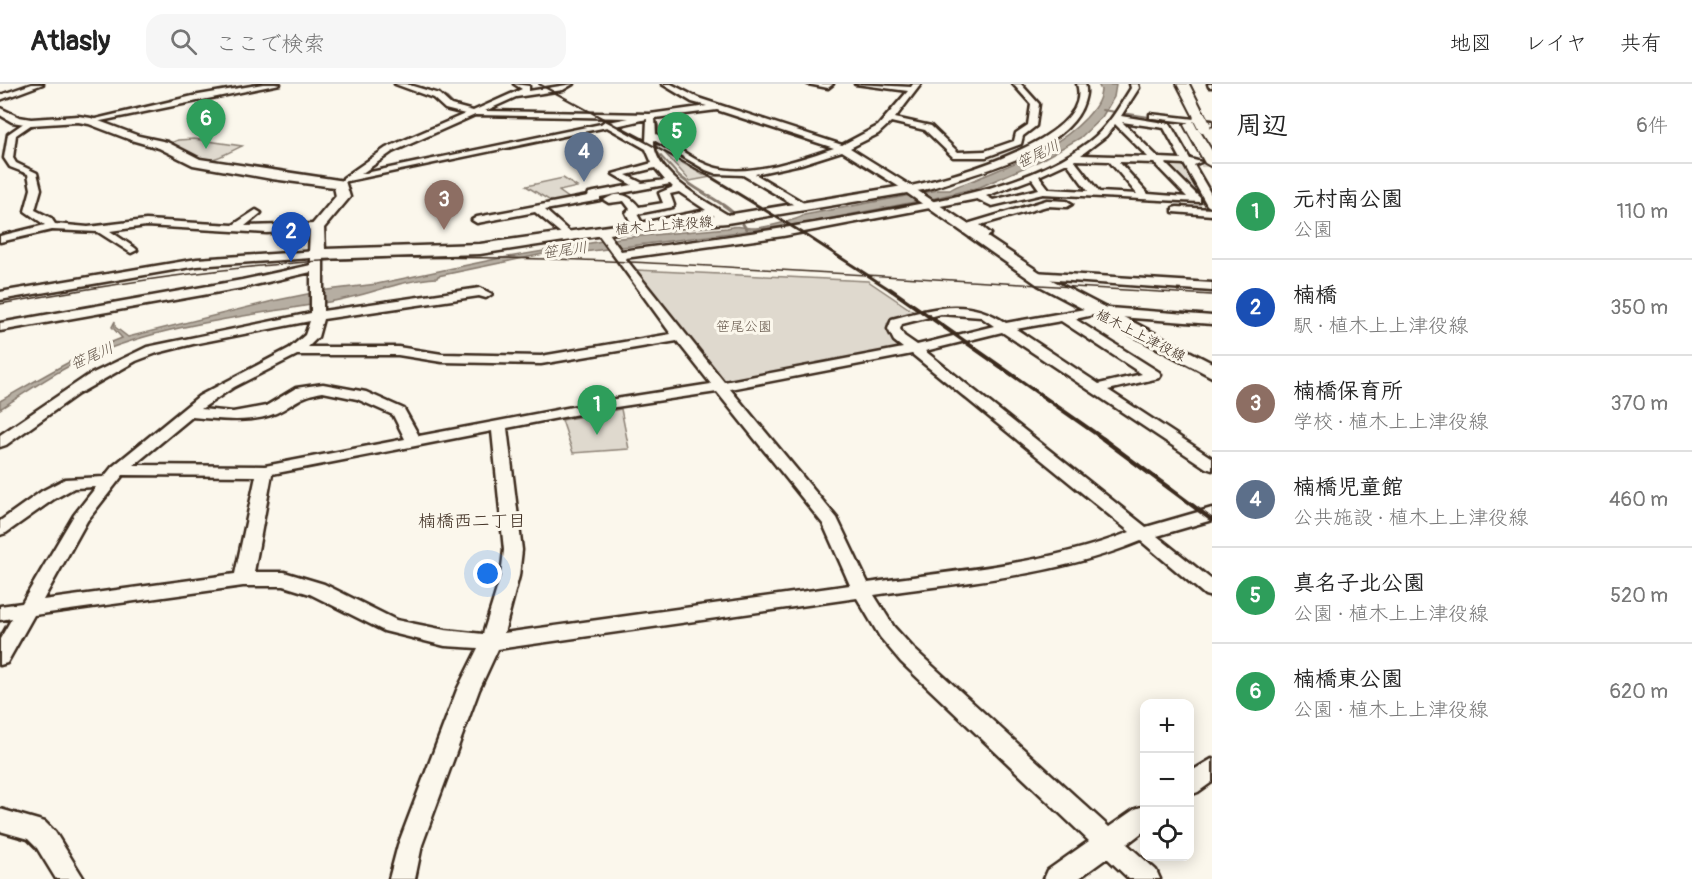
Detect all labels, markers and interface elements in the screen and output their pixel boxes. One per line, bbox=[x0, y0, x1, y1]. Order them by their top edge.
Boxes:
search box bbox=[146, 14, 566, 68]
text: Atlasly bbox=[30, 24, 110, 59]
icon: search bbox=[167, 25, 200, 58]
text: ここで検索 bbox=[215, 30, 325, 58]
text: 地図 bbox=[1450, 30, 1492, 57]
text: レイヤ bbox=[1525, 30, 1587, 57]
text: 共有 bbox=[1620, 30, 1662, 57]
pin: 6 bbox=[186, 100, 226, 149]
text: 周辺 bbox=[1236, 110, 1288, 142]
pin: 5 bbox=[658, 112, 696, 162]
text: 6件 bbox=[1636, 113, 1668, 138]
pin: 4 bbox=[564, 132, 604, 182]
water label: 笹尾川 bbox=[1014, 136, 1063, 173]
pin: 3 bbox=[424, 180, 464, 230]
text: 元村南公園 bbox=[1293, 185, 1403, 213]
text: 1 bbox=[1252, 199, 1259, 224]
text: 110 m bbox=[1617, 199, 1668, 224]
pin: 2 bbox=[272, 212, 310, 262]
street label: 植木上上津役線 bbox=[614, 213, 714, 238]
text: 公園 bbox=[1293, 217, 1333, 242]
water label: 笹尾川 bbox=[541, 238, 589, 263]
text: 楠橋 bbox=[1293, 281, 1337, 309]
text: 2 bbox=[1250, 295, 1261, 320]
text: 350 m bbox=[1610, 295, 1668, 320]
street label: 植木上上津役線 bbox=[1093, 306, 1188, 365]
text: 駅 · 植木上上津役線 bbox=[1293, 313, 1468, 338]
park label: 笹尾公園 bbox=[716, 318, 772, 335]
water label: 笹尾川 bbox=[68, 339, 117, 374]
text: 楠橋保育所 bbox=[1293, 377, 1403, 405]
pin: 1 bbox=[578, 386, 616, 435]
text: 3 bbox=[1250, 391, 1261, 416]
text: 370 m bbox=[1611, 391, 1668, 416]
text: 学校 · 植木上上津役線 bbox=[1293, 409, 1488, 434]
text: 楠橋児童館 bbox=[1293, 473, 1403, 501]
text: 4 bbox=[1250, 487, 1261, 512]
text: 460 m bbox=[1609, 487, 1668, 512]
text: 公共施設 · 植木上上津役線 bbox=[1293, 505, 1528, 530]
district label: 楠橋西二丁目 bbox=[418, 510, 526, 533]
your location bbox=[473, 559, 502, 588]
text: 真名子北公園 bbox=[1293, 569, 1425, 597]
text: 5 bbox=[1250, 583, 1261, 608]
text: 520 m bbox=[1610, 583, 1668, 608]
text: 公園 · 植木上上津役線 bbox=[1293, 601, 1488, 626]
text: 楠橋東公園 bbox=[1293, 665, 1403, 693]
text: 6 bbox=[1250, 679, 1261, 704]
text: 620 m bbox=[1609, 679, 1668, 704]
text: 公園 · 植木上上津役線 bbox=[1293, 697, 1488, 722]
map controls bbox=[1140, 699, 1194, 861]
button: + bbox=[1140, 699, 1194, 753]
button: − bbox=[1140, 753, 1194, 807]
button: locate bbox=[1140, 807, 1194, 861]

